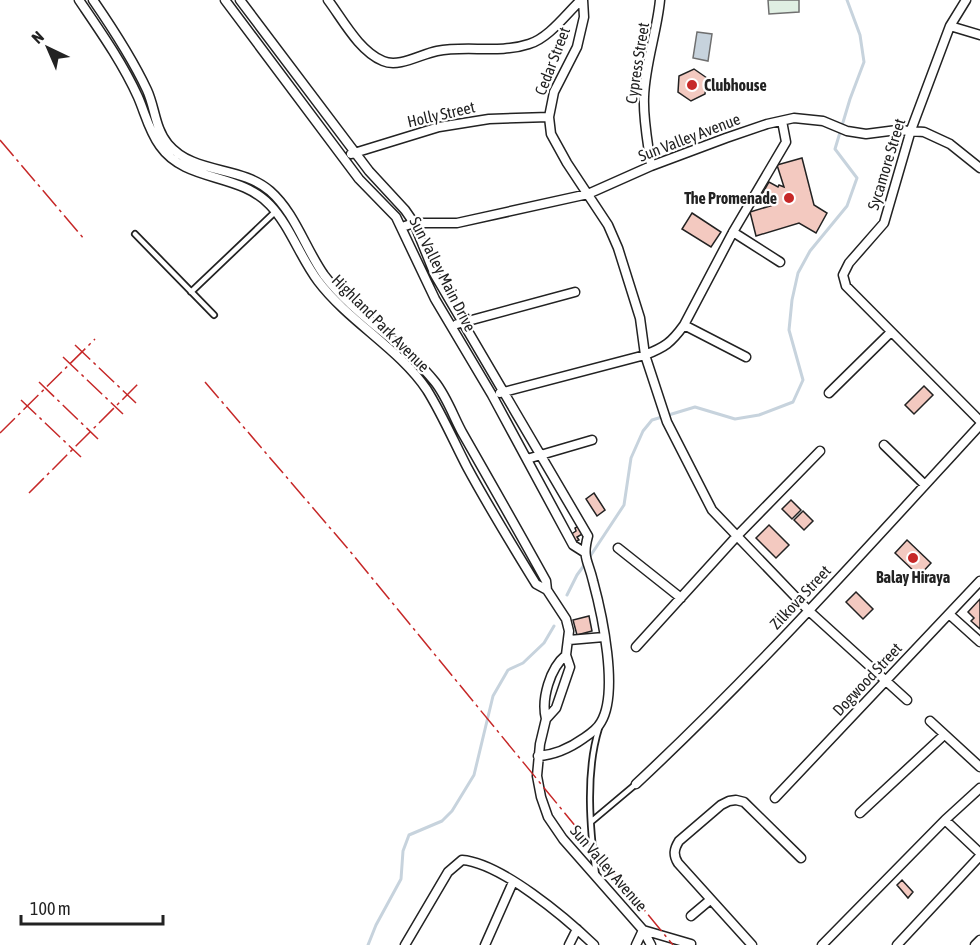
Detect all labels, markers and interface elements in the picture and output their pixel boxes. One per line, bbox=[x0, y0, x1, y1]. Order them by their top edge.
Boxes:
north arrow bbox=[18, 18, 78, 78]
street label: Cypress Street bbox=[622, 21, 653, 105]
street label: Cedar Street bbox=[531, 24, 573, 98]
text: N bbox=[28, 27, 47, 47]
place label: Clubhouse bbox=[704, 76, 767, 94]
marker: Clubhouse bbox=[685, 78, 699, 92]
street label: Holly Street bbox=[405, 97, 477, 132]
street label: Sun Valley Avenue bbox=[635, 109, 743, 166]
street label: Sycamore Street bbox=[864, 116, 910, 212]
place label: The Promenade bbox=[684, 189, 777, 207]
marker: The Promenade bbox=[782, 191, 796, 205]
street label: Sun Valley Main Drive bbox=[405, 214, 480, 335]
street label: Highland Park Avenue bbox=[328, 271, 433, 376]
marker: Balay Hiraya bbox=[906, 551, 920, 565]
street label: Zilkova Street bbox=[766, 561, 834, 633]
place label: Balay Hiraya bbox=[876, 568, 950, 586]
street label: Dogwood Street bbox=[829, 639, 906, 720]
street label: Sun Valley Avenue bbox=[566, 821, 651, 915]
scale bar bbox=[21, 888, 164, 926]
text: 100 m bbox=[30, 898, 71, 919]

